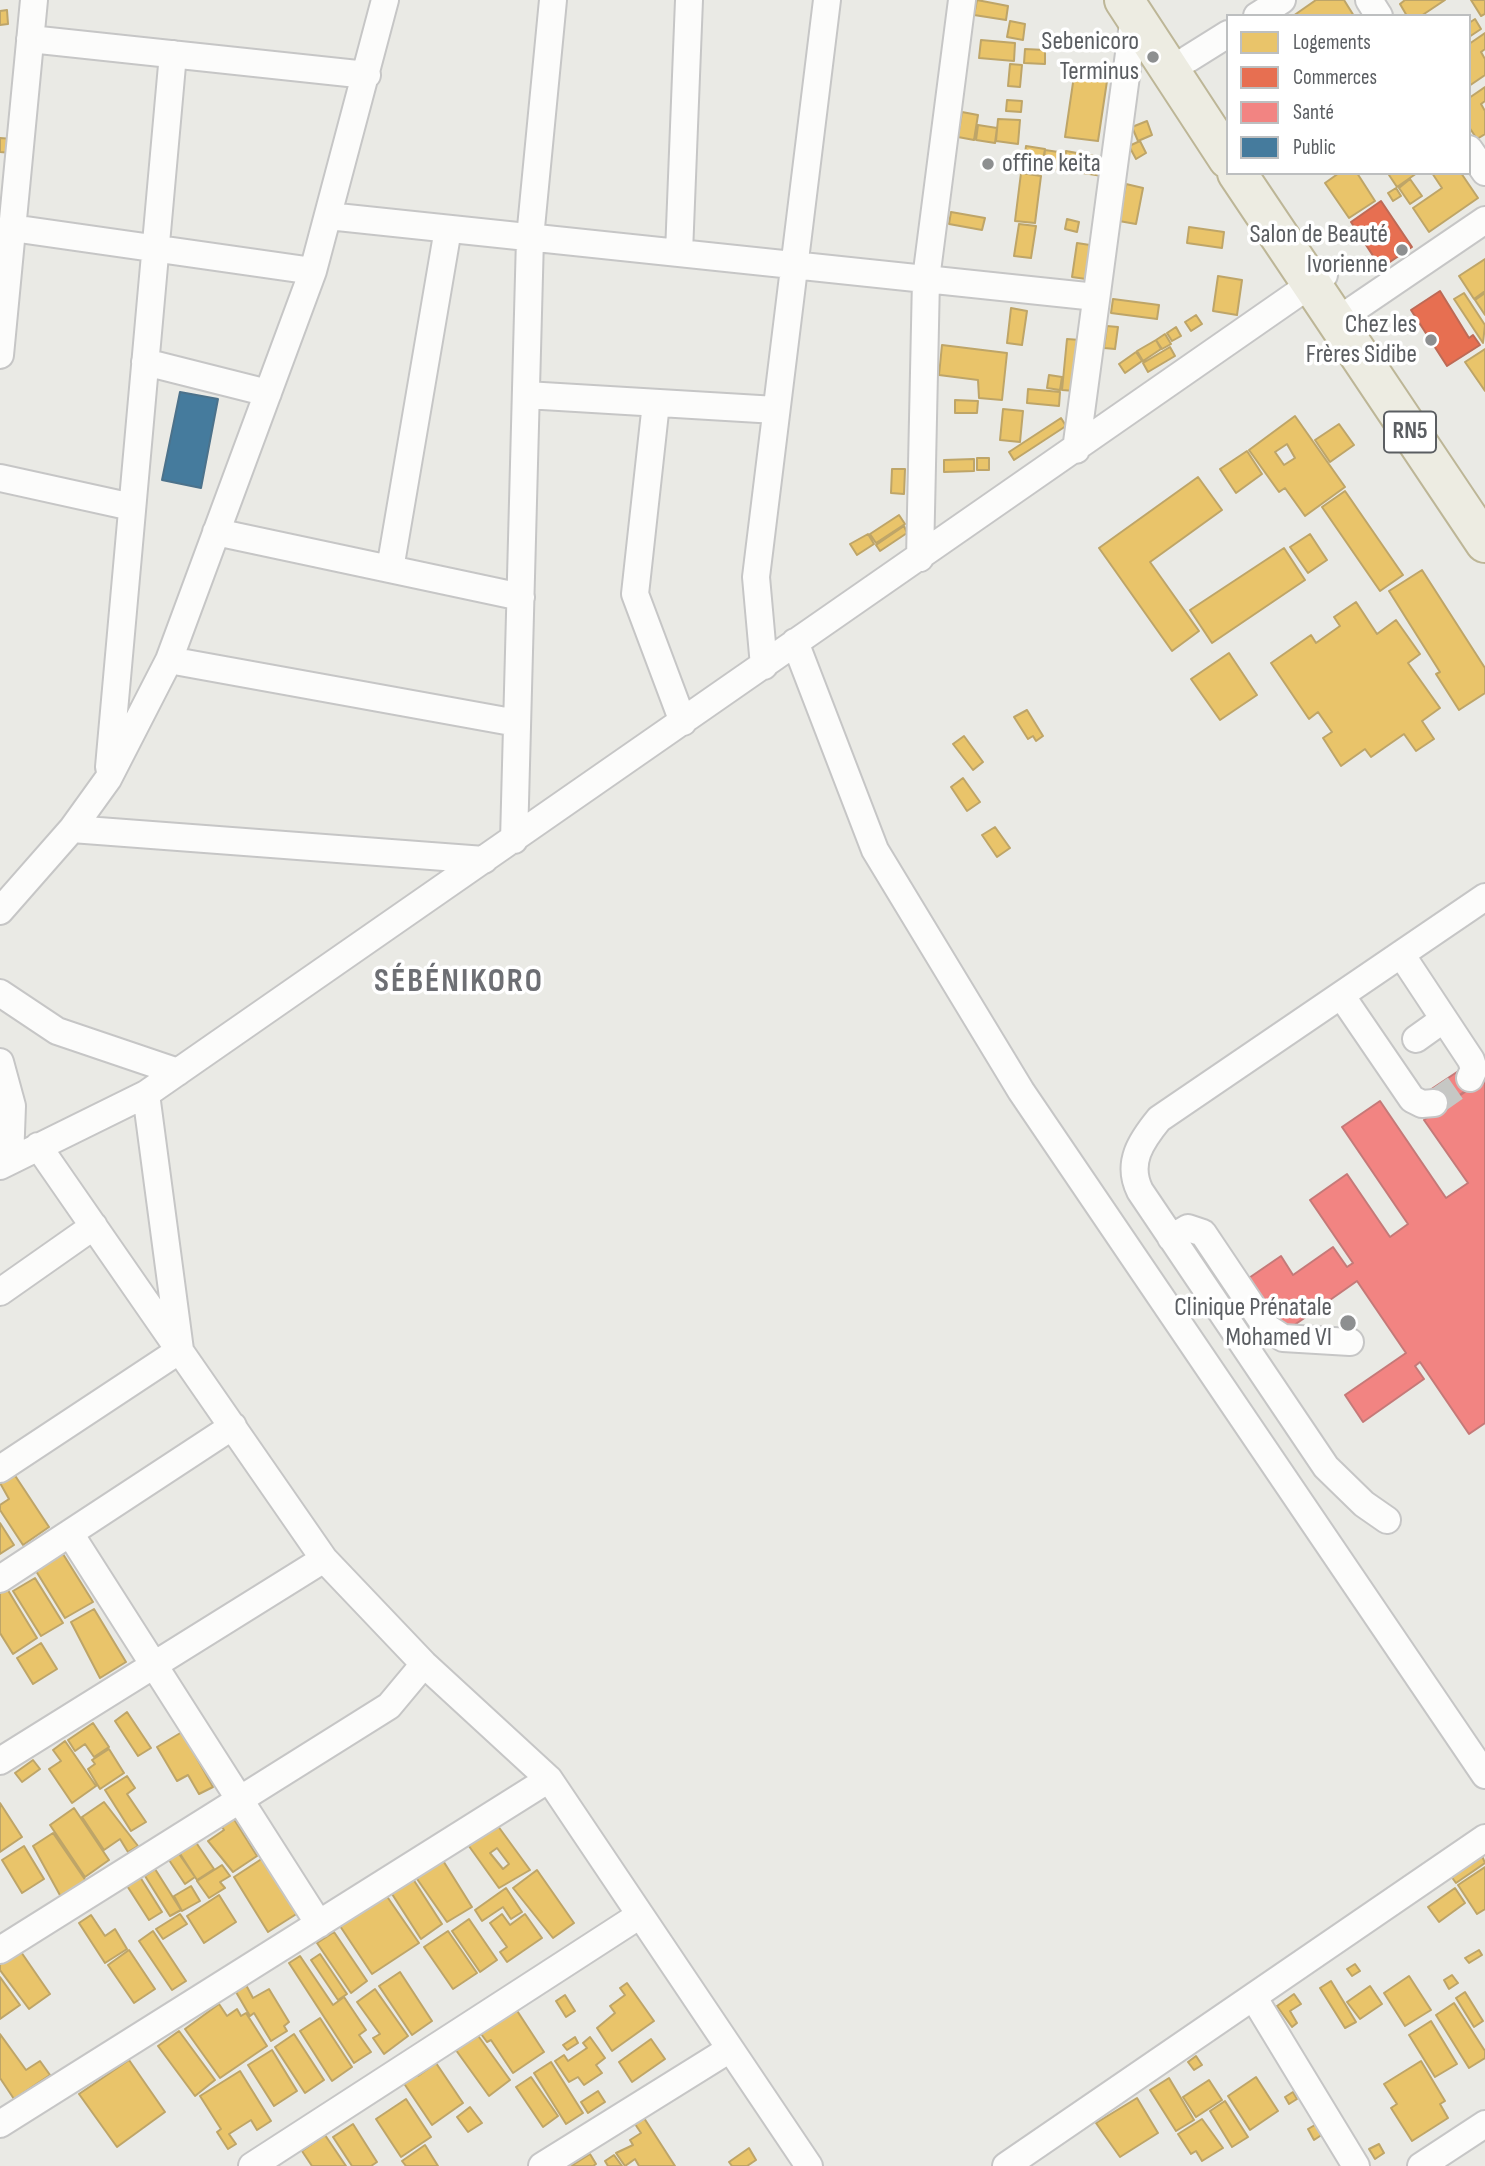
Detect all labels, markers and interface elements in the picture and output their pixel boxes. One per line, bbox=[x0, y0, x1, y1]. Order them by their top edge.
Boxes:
legend bbox=[1226, 14, 1471, 175]
place label: Sebenicoro Terminus bbox=[1041, 26, 1139, 88]
text: Logements bbox=[1293, 30, 1371, 55]
marker: Sebenicoro Terminus bbox=[1145, 49, 1161, 65]
text: Commerces bbox=[1293, 65, 1377, 90]
text: Santé bbox=[1293, 100, 1334, 125]
text: Public bbox=[1293, 135, 1336, 160]
place label: offine keita bbox=[1002, 148, 1101, 180]
marker: offine keita bbox=[980, 156, 996, 172]
place label: Salon de Beauté Ivorienne bbox=[1249, 219, 1388, 280]
marker: Salon de Beauté Ivorienne bbox=[1394, 242, 1410, 258]
place label: Chez les Frères Sidibe bbox=[1306, 309, 1417, 370]
marker: Chez les Frères Sidibe bbox=[1423, 332, 1439, 348]
road number: RN5 bbox=[1384, 412, 1436, 452]
district label: SÉBÉNIKORO bbox=[375, 963, 543, 1003]
place label: Clinique Prénatale Mohamed VI bbox=[1174, 1292, 1332, 1354]
marker: Clinique Prénatale Mohamed VI bbox=[1338, 1313, 1358, 1333]

